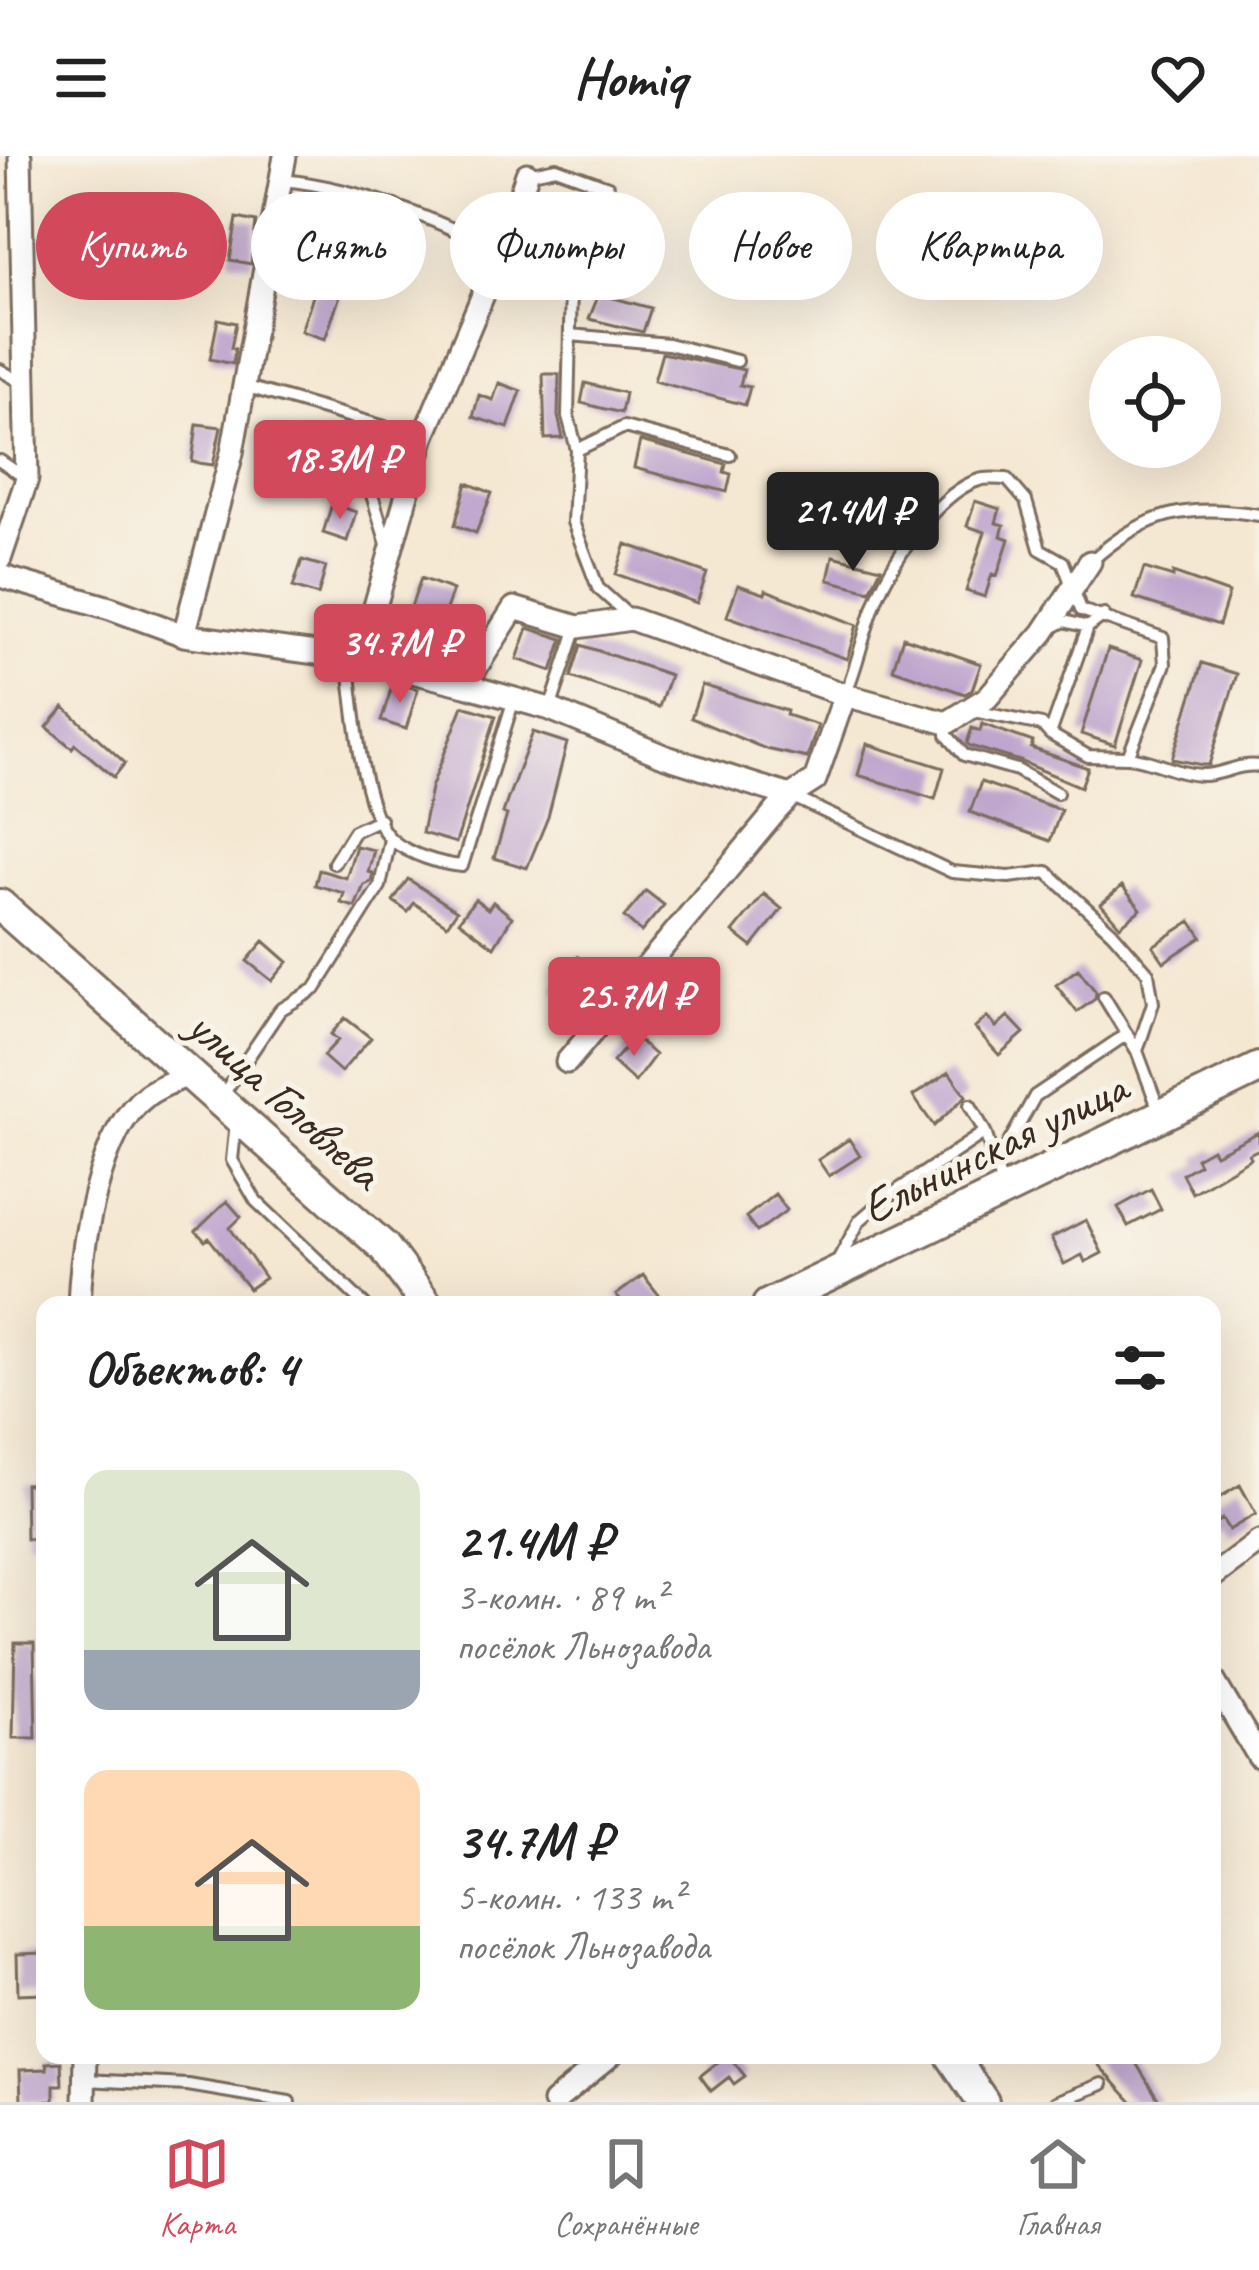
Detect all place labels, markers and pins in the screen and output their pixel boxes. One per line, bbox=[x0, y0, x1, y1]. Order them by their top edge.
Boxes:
pin: 18.3M ₽ bbox=[229, 420, 451, 522]
pin: 21.4M ₽ bbox=[742, 472, 964, 574]
pin: 34.7M ₽ bbox=[289, 604, 511, 706]
pin: 25.7M ₽ bbox=[523, 957, 745, 1059]

